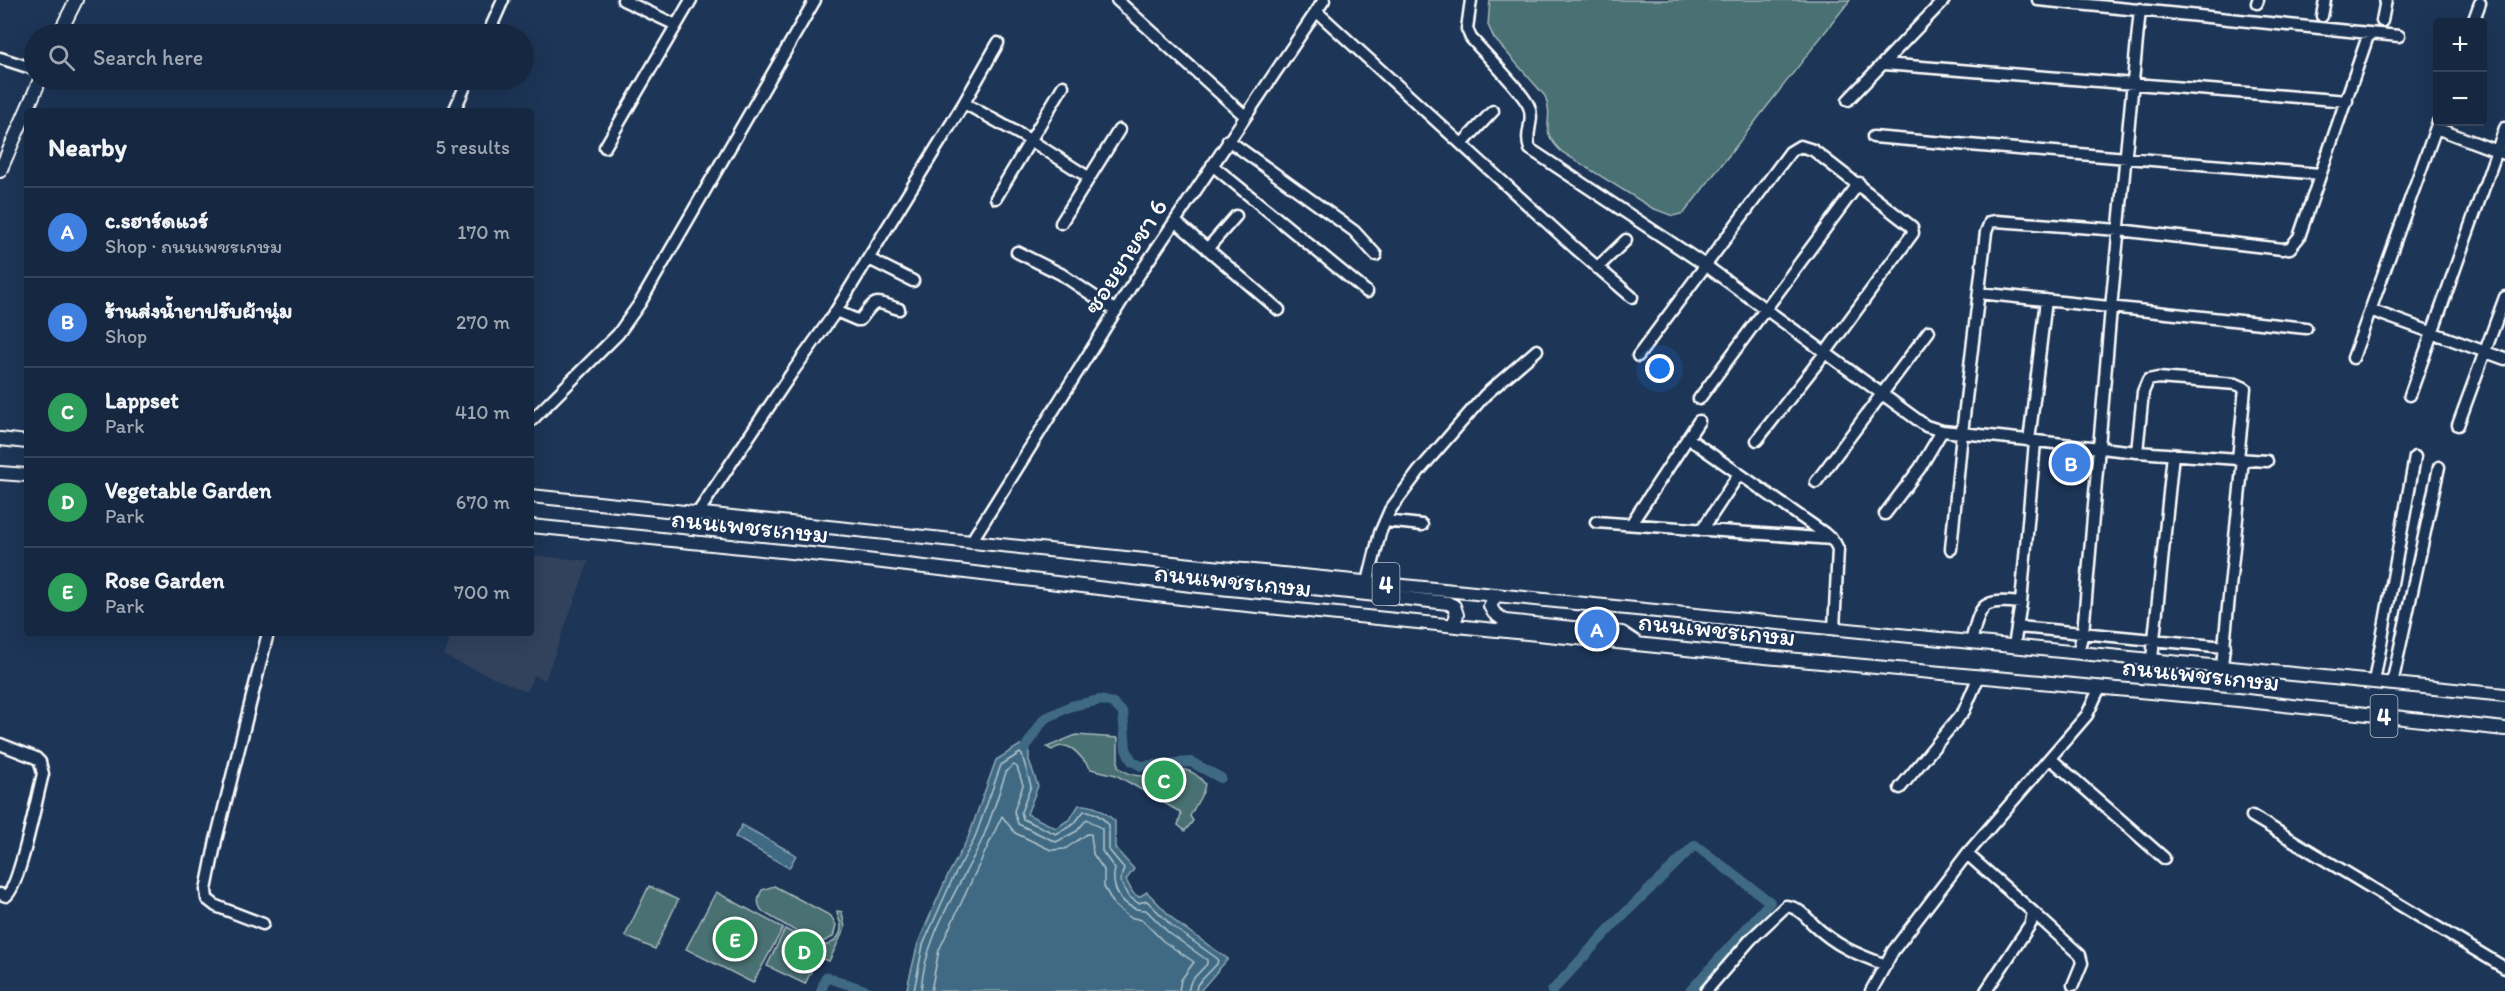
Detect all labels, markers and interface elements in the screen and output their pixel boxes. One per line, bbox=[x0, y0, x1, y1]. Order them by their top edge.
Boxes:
map controls bbox=[2433, 18, 2487, 126]
button: + bbox=[2433, 18, 2487, 72]
search box bbox=[24, 24, 534, 90]
icon: search bbox=[45, 41, 78, 74]
text: Search here bbox=[93, 44, 203, 71]
button: − bbox=[2433, 72, 2487, 126]
text: Nearby bbox=[48, 131, 127, 163]
text: 5 results bbox=[436, 135, 510, 159]
street label: ซอยยายชา 6 bbox=[1076, 192, 1174, 320]
text: c.sฮาร์ดแวร์ bbox=[105, 207, 208, 234]
text: A bbox=[61, 220, 74, 244]
text: 170 m bbox=[457, 220, 510, 244]
text: Shop · ถนนเพชรเกษม bbox=[105, 234, 282, 258]
text: ร้านส่งน้ำยาปรับผ้านุ่ม bbox=[105, 297, 293, 324]
text: B bbox=[61, 310, 74, 334]
text: 270 m bbox=[456, 310, 510, 334]
text: Shop bbox=[105, 324, 147, 348]
your location bbox=[1645, 354, 1674, 383]
text: Lappset bbox=[105, 387, 179, 414]
text: C bbox=[61, 400, 74, 424]
text: 410 m bbox=[455, 400, 510, 424]
text: Park bbox=[105, 414, 144, 438]
pin: B bbox=[2052, 440, 2090, 486]
text: Vegetable Garden bbox=[105, 477, 271, 504]
text: D bbox=[61, 490, 74, 514]
text: 670 m bbox=[456, 490, 510, 514]
street label: ถนนเพชรเกษม bbox=[670, 502, 830, 550]
text: Park bbox=[105, 504, 144, 528]
street label: ถนนเพชรเกษม bbox=[1153, 556, 1313, 604]
road number: 4 bbox=[1372, 563, 1400, 605]
text: Rose Garden bbox=[105, 567, 224, 594]
text: E bbox=[62, 580, 73, 604]
text: 700 m bbox=[454, 580, 510, 604]
text: Park bbox=[105, 594, 144, 618]
street label: ถนนเพชรเกษม bbox=[1637, 605, 1797, 653]
pin: A bbox=[1578, 606, 1616, 652]
street label: ถนนเพชรเกษม bbox=[2121, 650, 2281, 698]
road number: 4 bbox=[2370, 695, 2398, 737]
pin: C bbox=[1144, 758, 1184, 802]
pin: E bbox=[716, 916, 754, 962]
pin: D bbox=[784, 928, 824, 974]

